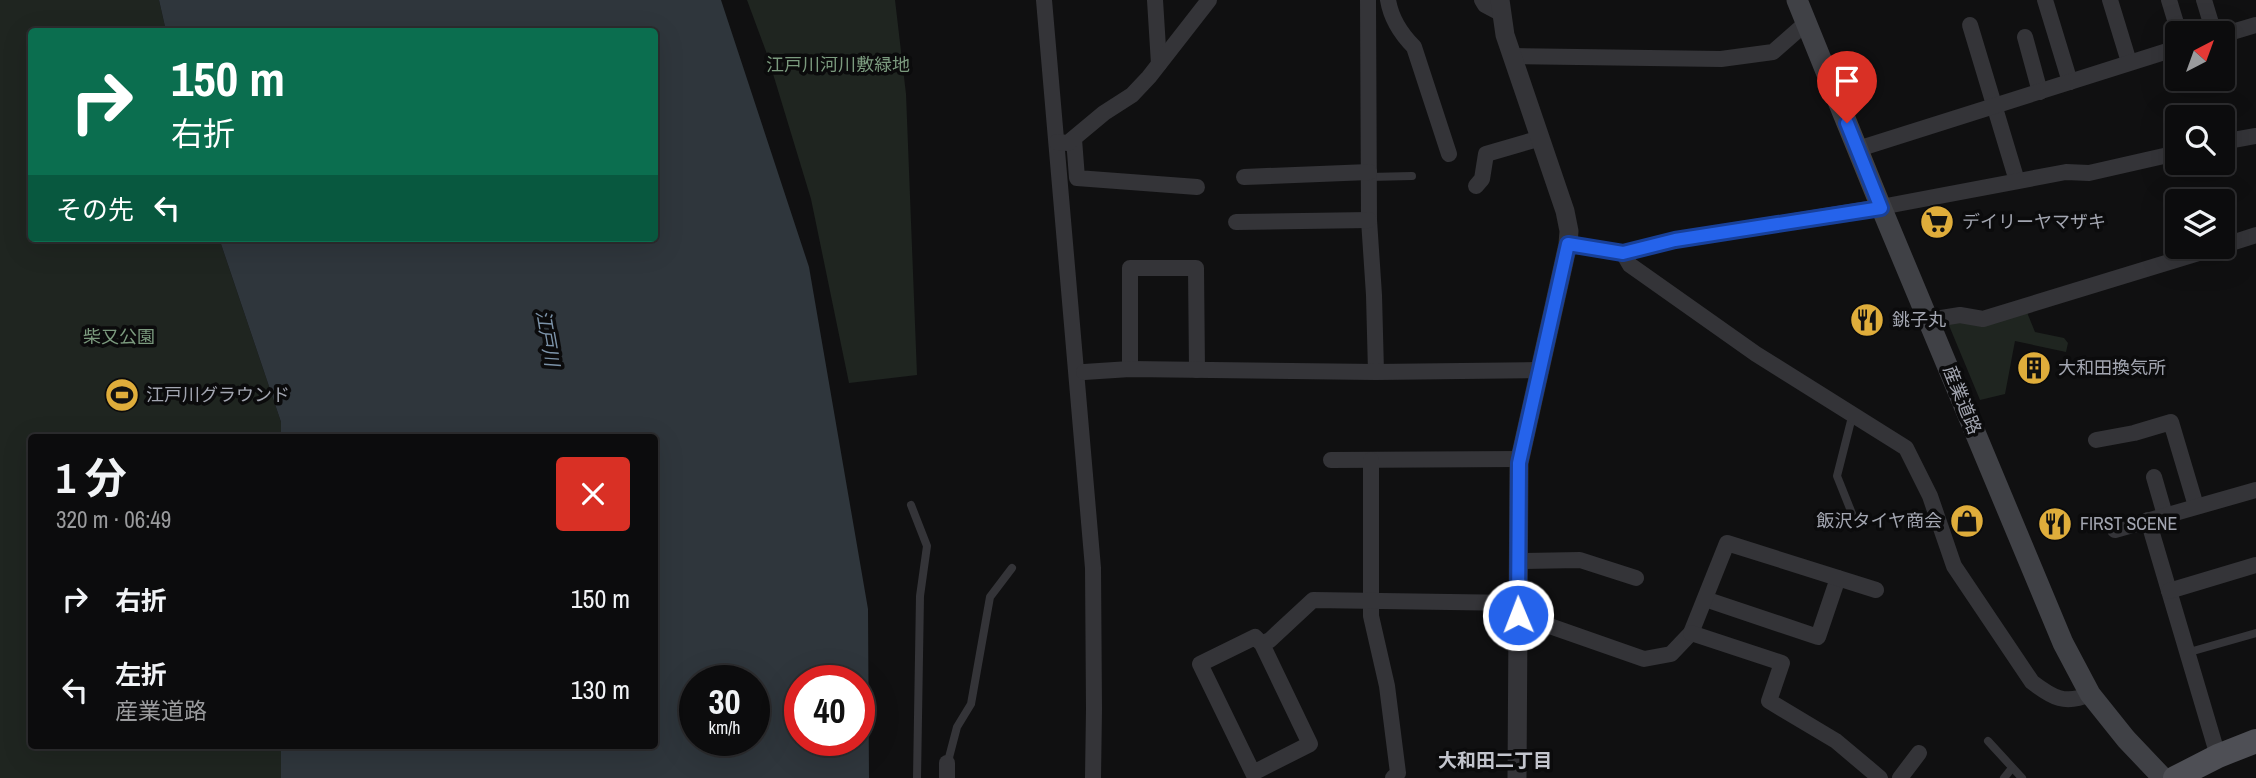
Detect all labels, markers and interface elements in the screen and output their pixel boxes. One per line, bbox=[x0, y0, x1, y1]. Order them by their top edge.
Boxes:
north arrow bbox=[2165, 21, 2235, 91]
map controls bbox=[2165, 21, 2235, 259]
text: 150 m bbox=[171, 45, 285, 111]
pin bbox=[1817, 51, 1877, 123]
park label: 江戸川河川敷緑地 bbox=[766, 52, 910, 77]
icon: right bbox=[56, 56, 147, 147]
icon: arrive bbox=[1828, 62, 1866, 100]
button: search bbox=[2165, 105, 2235, 175]
text: 右折 bbox=[171, 112, 235, 155]
icon: left bbox=[148, 189, 186, 227]
button: layers bbox=[2165, 189, 2235, 259]
text: その先 bbox=[56, 192, 134, 227]
supermarket icon: デイリーヤマザキ bbox=[1918, 203, 1956, 241]
place label: デイリーヤマザキ bbox=[1962, 209, 2106, 234]
restaurant icon: 銚子丸 bbox=[1848, 301, 1886, 339]
place label: 銚子丸 bbox=[1892, 307, 1946, 332]
water label: 江戸川 bbox=[530, 308, 566, 370]
park label: 柴又公園 bbox=[83, 324, 155, 349]
building icon: 大和田換気所 bbox=[2015, 349, 2053, 387]
place label: 大和田換気所 bbox=[2058, 355, 2166, 380]
street label: 産業道路 bbox=[1937, 362, 1988, 438]
sports icon: 江戸川グラウンド bbox=[103, 376, 141, 414]
place label: 江戸川グラウンド bbox=[146, 382, 290, 407]
text: 1 分 bbox=[56, 450, 127, 506]
button: close bbox=[556, 457, 630, 531]
shop icon: 飯沢タイヤ商会 bbox=[1948, 502, 1986, 540]
text: 320 m · 06:49 bbox=[56, 504, 171, 535]
restaurant icon: FIRST SCENE bbox=[2036, 505, 2074, 543]
place label: 飯沢タイヤ商会 bbox=[1817, 508, 1942, 533]
place label: FIRST SCENE bbox=[2080, 511, 2177, 536]
position arrow bbox=[1481, 578, 1555, 652]
icon: right bbox=[56, 580, 94, 618]
text: 150 m bbox=[571, 581, 630, 616]
text: 右折 bbox=[115, 583, 167, 618]
text: 左折 bbox=[115, 657, 167, 692]
speed limit sign: 40 bbox=[784, 665, 875, 756]
icon: left bbox=[56, 671, 94, 709]
text: 130 m bbox=[571, 672, 630, 707]
text: 30 bbox=[709, 678, 740, 725]
text: 産業道路 bbox=[115, 695, 207, 726]
text: km/h bbox=[709, 715, 741, 740]
district label: 大和田二丁目 bbox=[1438, 747, 1552, 773]

